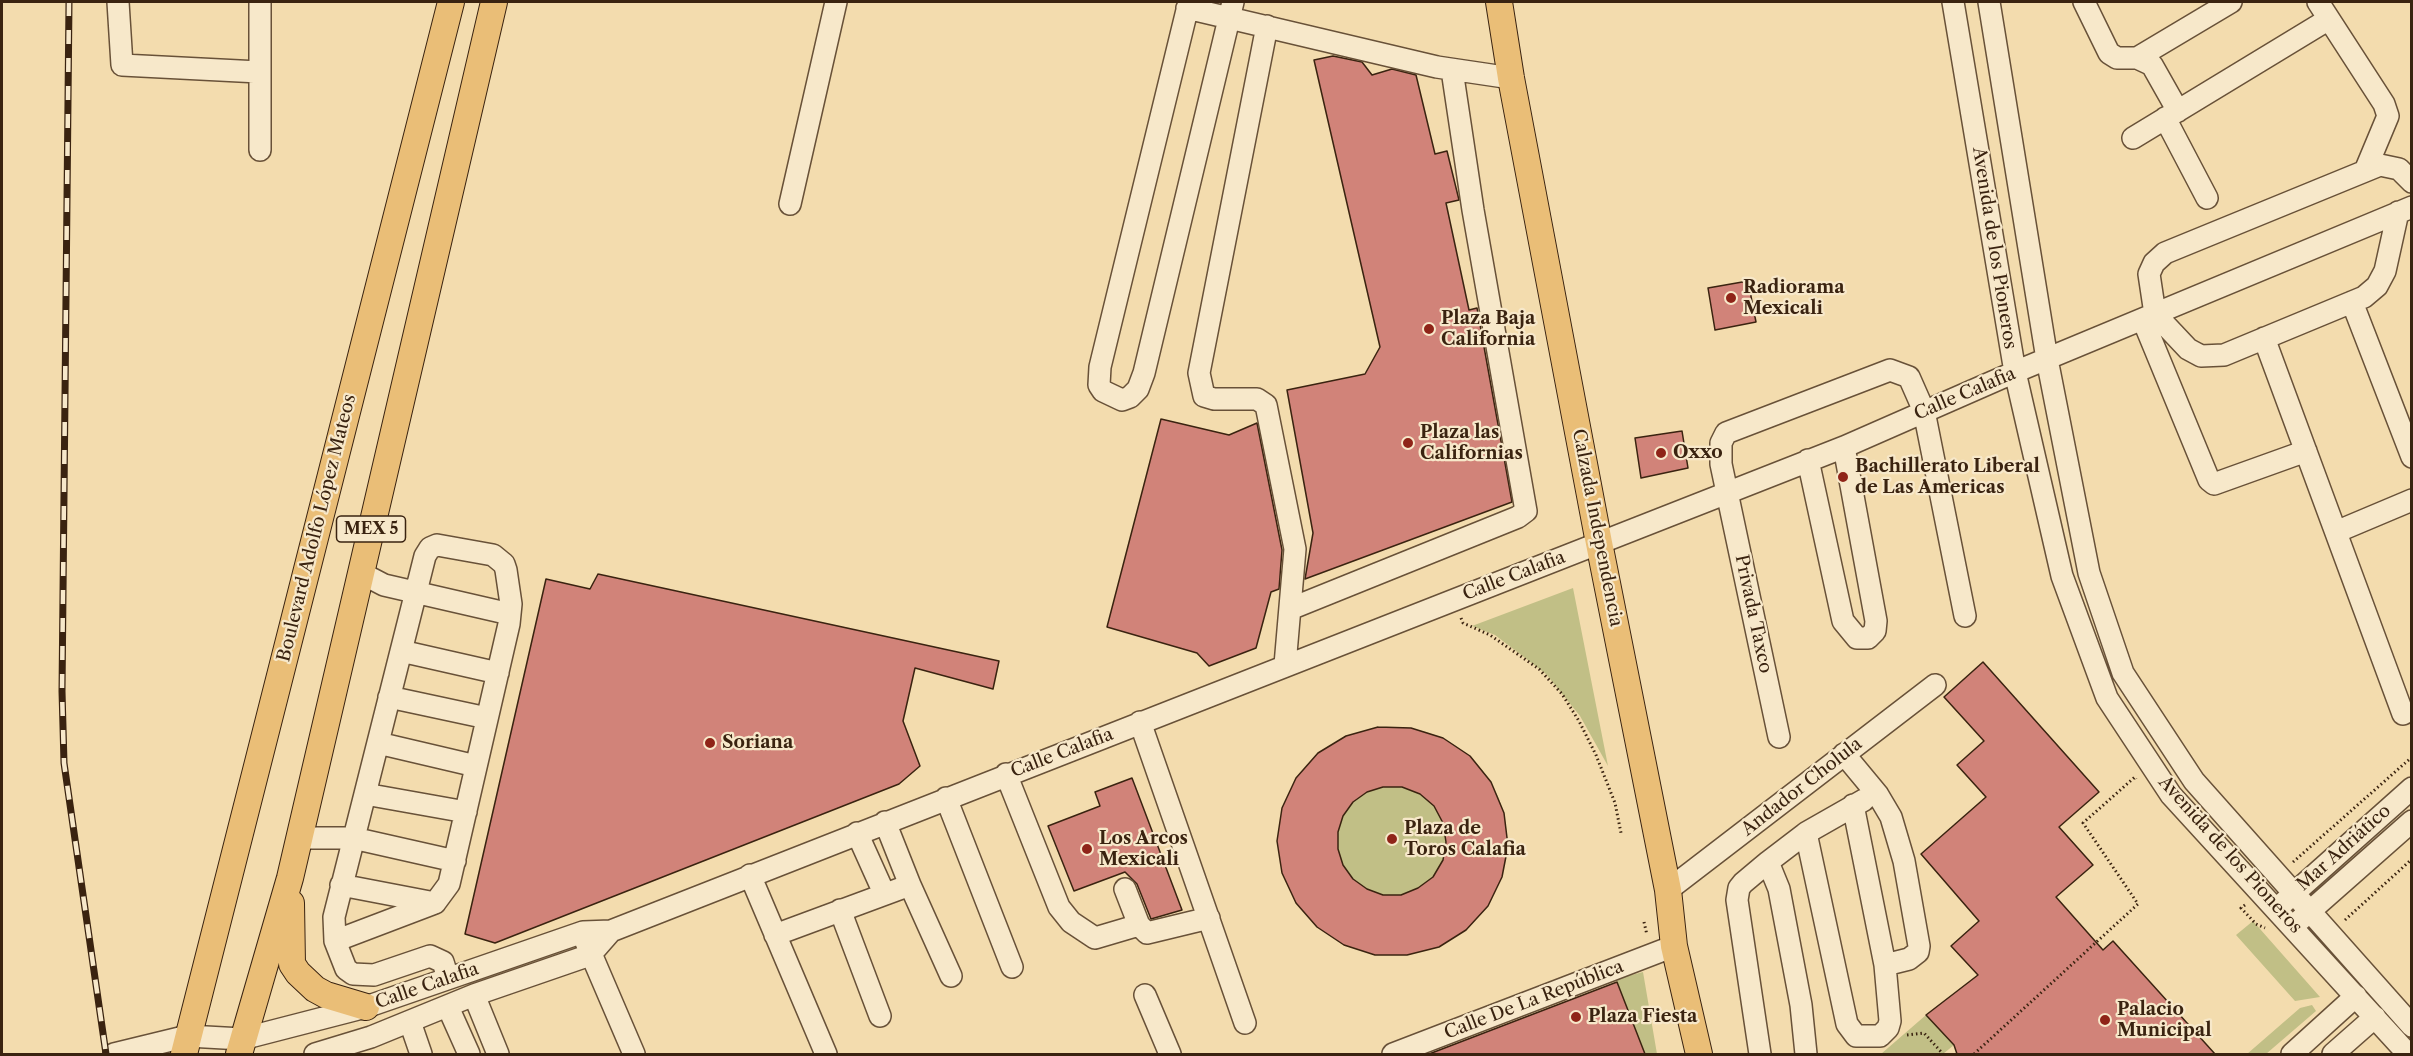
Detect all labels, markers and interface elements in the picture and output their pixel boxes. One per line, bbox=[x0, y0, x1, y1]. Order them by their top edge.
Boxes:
street label: Avenida de los Pioneros bbox=[1967, 145, 2021, 351]
place label: Radiorama Mexicali bbox=[1743, 277, 1845, 320]
marker: Radiorama Mexicali bbox=[1724, 291, 1738, 305]
place label: Plaza Baja California bbox=[1441, 308, 1535, 350]
marker: Plaza Baja California bbox=[1422, 322, 1436, 336]
street label: Calle Calafia bbox=[1911, 363, 2019, 425]
street label: Boulevard Adolfo López Mateos bbox=[273, 392, 361, 664]
place label: Plaza las Californias bbox=[1420, 422, 1523, 464]
street label: Calzada Independencia bbox=[1567, 427, 1627, 629]
marker: Plaza las Californias bbox=[1401, 436, 1415, 450]
place label: Oxxo bbox=[1673, 442, 1723, 464]
marker: Oxxo bbox=[1654, 446, 1668, 460]
place label: Bachillerato Liberal de Las Americas bbox=[1855, 456, 2040, 498]
marker: Bachillerato Liberal de Las Americas bbox=[1836, 470, 1850, 484]
road number: MEX 5 bbox=[336, 516, 406, 542]
street label: Calle Calafia bbox=[1460, 547, 1568, 605]
street label: Privada Taxco bbox=[1730, 553, 1776, 675]
street label: Calle Calafia bbox=[1008, 724, 1116, 782]
place label: Soriana bbox=[722, 732, 793, 754]
street label: Andador Cholula bbox=[1737, 733, 1867, 841]
marker: Soriana bbox=[703, 736, 717, 750]
street label: Avenida de los Pioneros bbox=[2154, 772, 2306, 938]
street label: Mar Adriático bbox=[2293, 800, 2395, 896]
place label: Plaza de Toros Calafia bbox=[1404, 818, 1526, 860]
place label: Los Arcos Mexicali bbox=[1099, 828, 1188, 870]
marker: Plaza de Toros Calafia bbox=[1385, 832, 1399, 846]
marker: Los Arcos Mexicali bbox=[1080, 842, 1094, 856]
street label: Calle De La República bbox=[1441, 956, 1627, 1044]
street label: Calle Calafia bbox=[372, 958, 482, 1014]
place label: Palacio Municipal bbox=[2117, 999, 2212, 1042]
place label: Plaza Fiesta bbox=[1588, 1006, 1697, 1028]
marker: Plaza Fiesta bbox=[1569, 1010, 1583, 1024]
marker: Palacio Municipal bbox=[2098, 1013, 2112, 1027]

